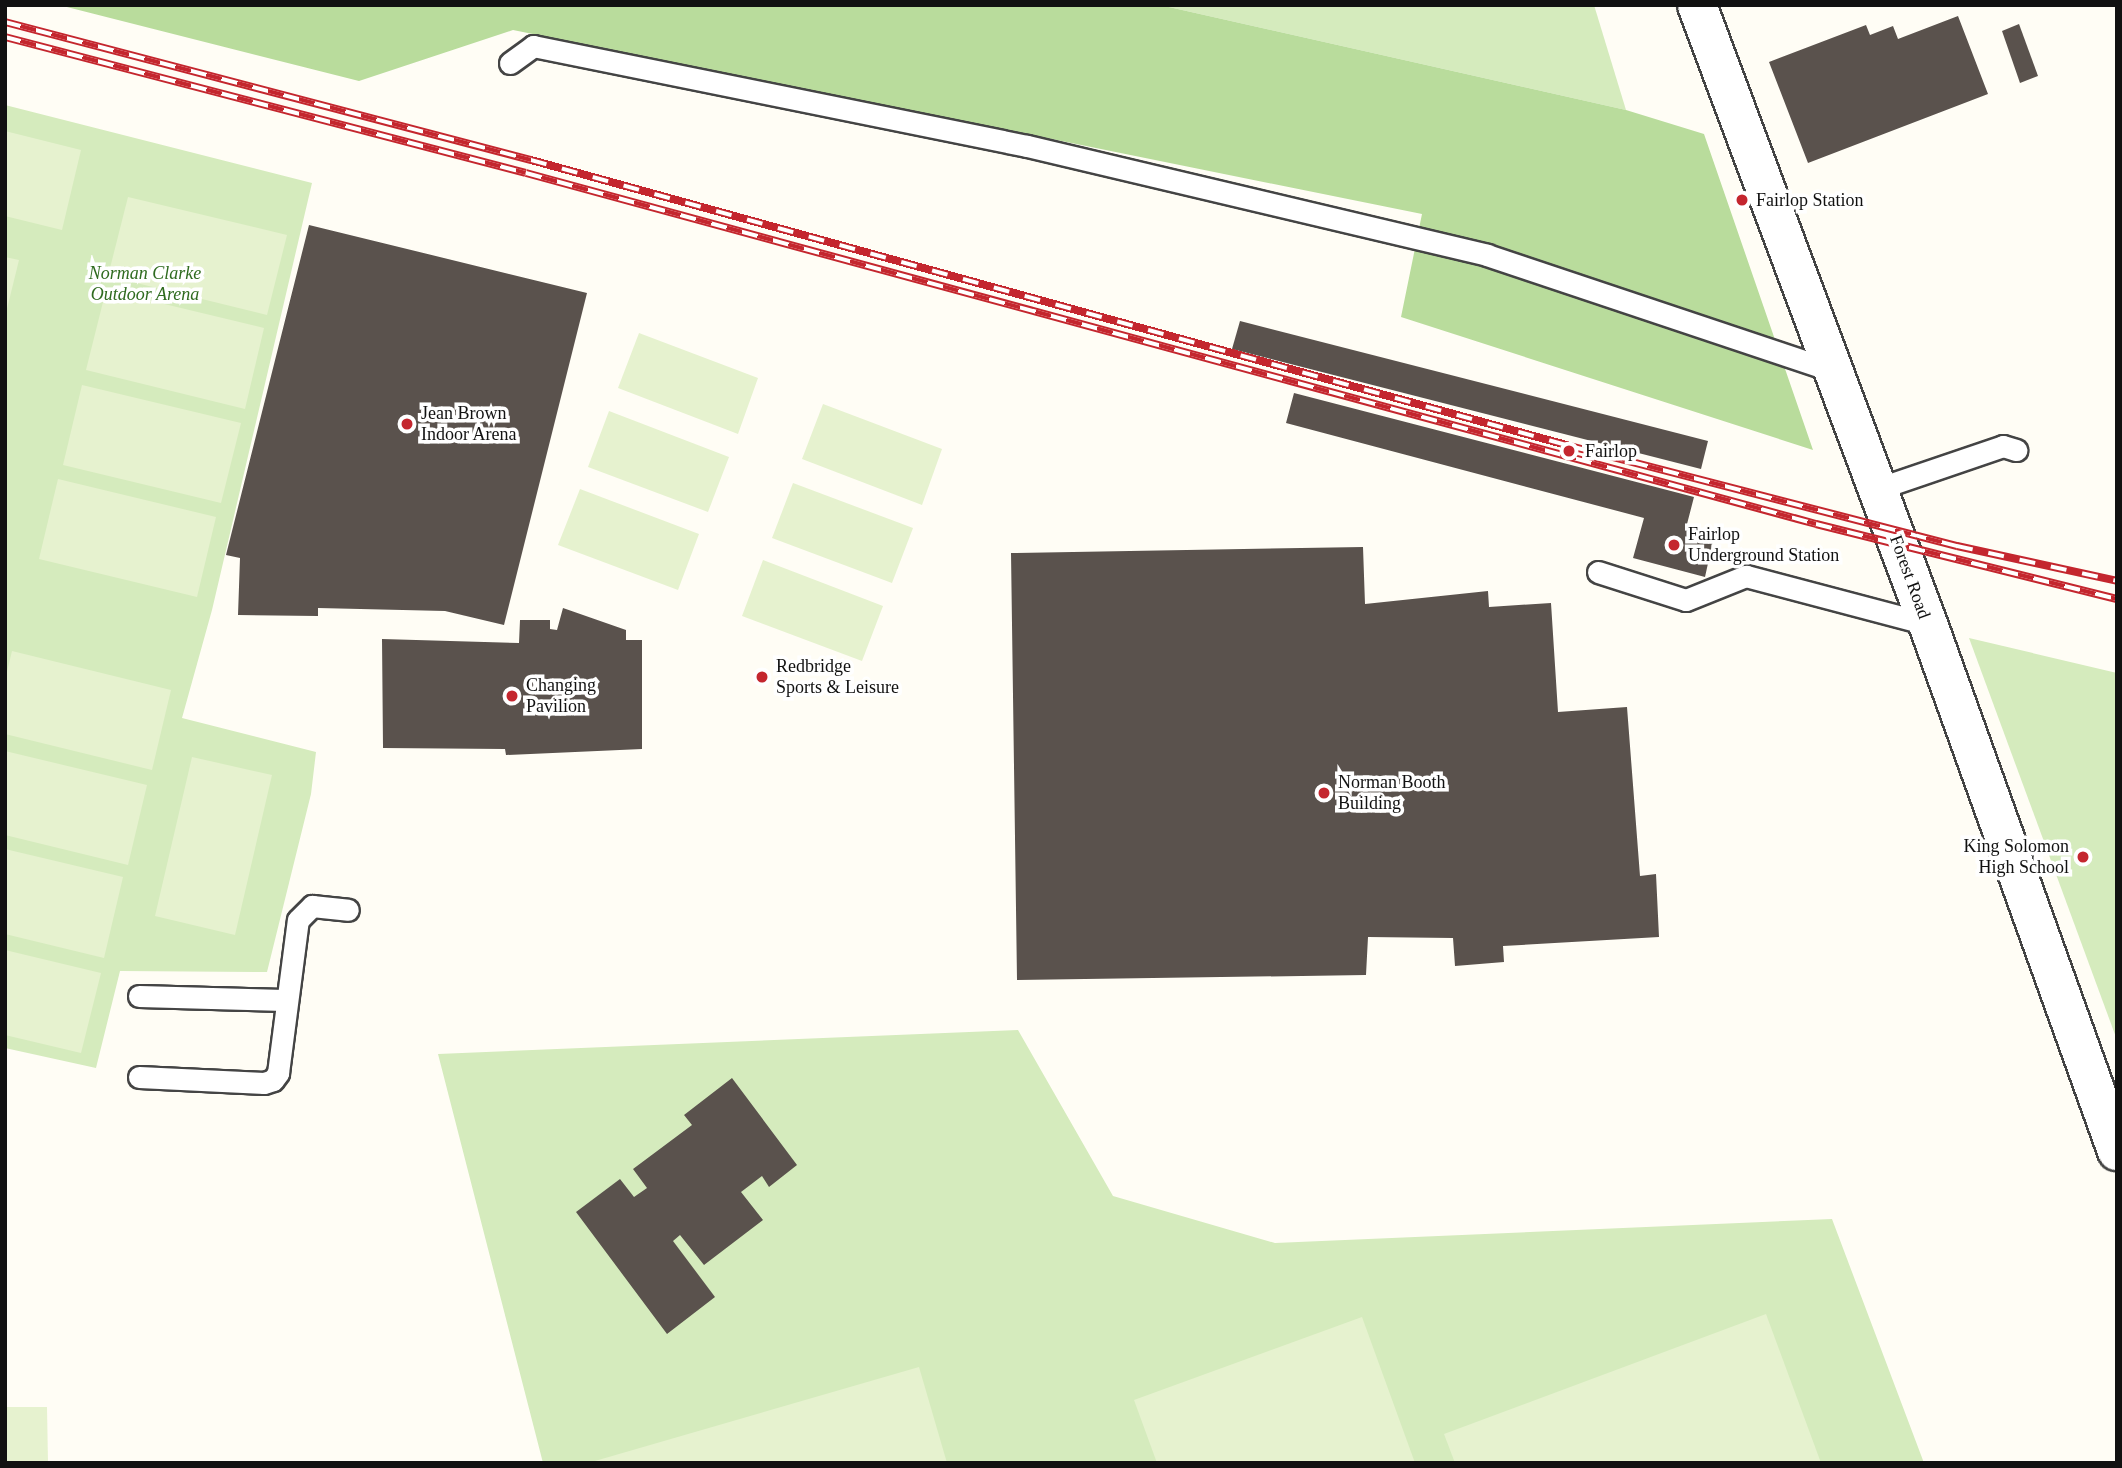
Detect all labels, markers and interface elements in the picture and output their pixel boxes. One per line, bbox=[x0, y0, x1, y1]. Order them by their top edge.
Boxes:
place label: Fairlop Station bbox=[1756, 189, 1863, 211]
marker: Fairlop Station bbox=[1734, 192, 1750, 208]
park label: Norman Clarke Outdoor Arena bbox=[89, 263, 201, 306]
place label: Jean Brown Indoor Arena bbox=[421, 403, 517, 446]
marker: Jean Brown Indoor Arena bbox=[399, 416, 415, 432]
place label: Fairlop bbox=[1585, 440, 1637, 462]
marker: Fairlop bbox=[1559, 441, 1579, 461]
place label: Fairlop Underground Station bbox=[1688, 524, 1839, 566]
street label: Forest Road bbox=[1885, 532, 1935, 622]
marker: Fairlop Underground Station bbox=[1666, 537, 1682, 553]
place label: Redbridge Sports & Leisure bbox=[776, 656, 899, 698]
marker: Redbridge Sports & Leisure bbox=[754, 669, 770, 685]
place label: Changing Pavilion bbox=[526, 675, 596, 718]
marker: Changing Pavilion bbox=[504, 688, 520, 704]
place label: Norman Booth Building bbox=[1338, 772, 1445, 814]
marker: Norman Booth Building bbox=[1316, 785, 1332, 801]
place label: King Solomon High School bbox=[1963, 836, 2069, 878]
marker: King Solomon High School bbox=[2075, 849, 2091, 865]

